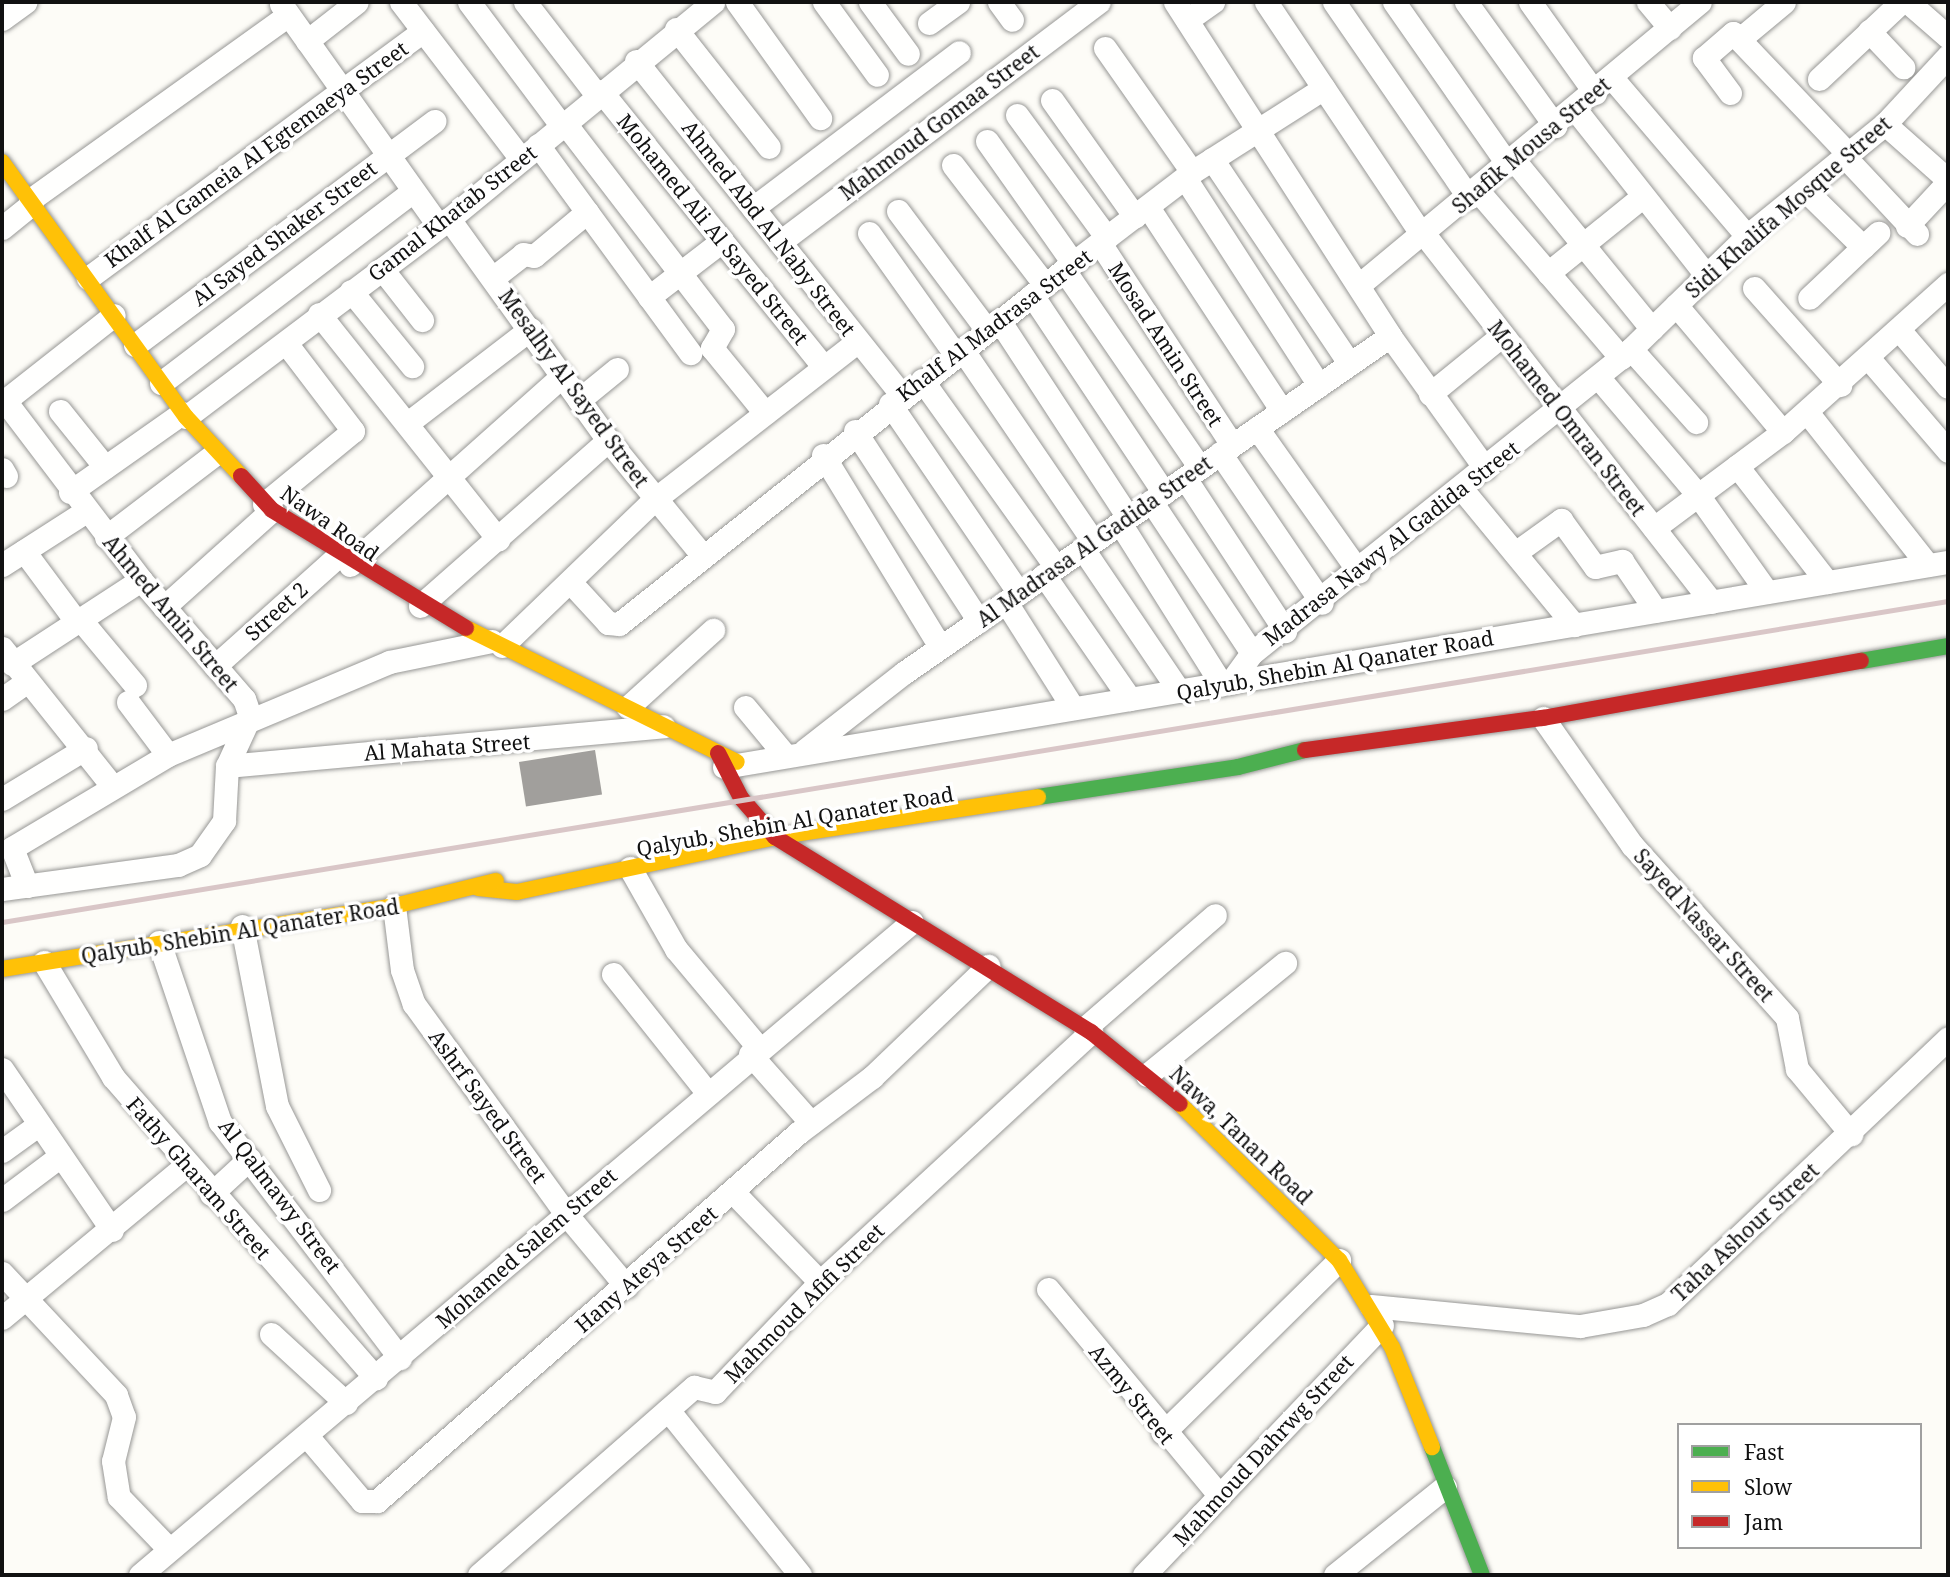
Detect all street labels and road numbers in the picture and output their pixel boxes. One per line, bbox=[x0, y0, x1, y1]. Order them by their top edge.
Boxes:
street label: Khalf Al Gameia Al Egtemaeya Street bbox=[99, 35, 413, 273]
street label: Mahmoud Gomaa Street bbox=[834, 39, 1044, 205]
street label: Shafik Mousa Street bbox=[1447, 71, 1615, 219]
street label: Mohamed Ali Al Sayed Street bbox=[612, 109, 814, 349]
street label: Sidi Khalifa Mosque Street bbox=[1680, 111, 1896, 303]
street label: Ahmed Abd Al Naby Street bbox=[677, 115, 861, 341]
street label: Gamal Khatab Street bbox=[363, 140, 541, 286]
street label: Al Sayed Shaker Street bbox=[187, 155, 381, 311]
street label: Khalf Al Madrasa Street bbox=[892, 244, 1096, 406]
street label: Mosad Amin Street bbox=[1104, 257, 1228, 431]
street label: Mesalhy Al Sayed Street bbox=[494, 284, 654, 492]
street label: Mohamed Omran Street bbox=[1483, 315, 1651, 521]
street label: Madrasa Nawy Al Gadida Street bbox=[1258, 435, 1524, 651]
street label: Al Madrasa Al Gadida Street bbox=[972, 450, 1216, 632]
street label: Nawa Road bbox=[276, 480, 384, 566]
street label: Ahmed Amin Street bbox=[98, 530, 244, 696]
street label: Street 2 bbox=[239, 576, 313, 646]
street label: Qalyub, Shebin Al Qanater Road bbox=[1175, 625, 1495, 705]
street label: Al Mahata Street bbox=[363, 729, 531, 765]
street label: Qalyub, Shebin Al Qanater Road bbox=[635, 781, 955, 861]
street label: Sayed Nassar Street bbox=[1629, 843, 1779, 1007]
street label: Qalyub, Shebin Al Qanater Road bbox=[79, 893, 401, 969]
street label: Ashrf Sayed Street bbox=[424, 1024, 552, 1188]
street label: Nawa, Tanan Road bbox=[1165, 1061, 1317, 1209]
street label: Fathy Gharam Street bbox=[122, 1092, 276, 1264]
street label: Al Qalmawy Street bbox=[214, 1114, 346, 1278]
street label: Taha Ashour Street bbox=[1666, 1157, 1824, 1307]
street label: Mohamed Salem Street bbox=[430, 1163, 622, 1333]
street label: Hany Ateya Street bbox=[570, 1200, 722, 1338]
street label: Mahmoud Afifi Street bbox=[719, 1218, 889, 1388]
street label: Azmy Street bbox=[1084, 1339, 1180, 1449]
street label: Mahmoud Dahrwg Street bbox=[1168, 1349, 1358, 1551]

